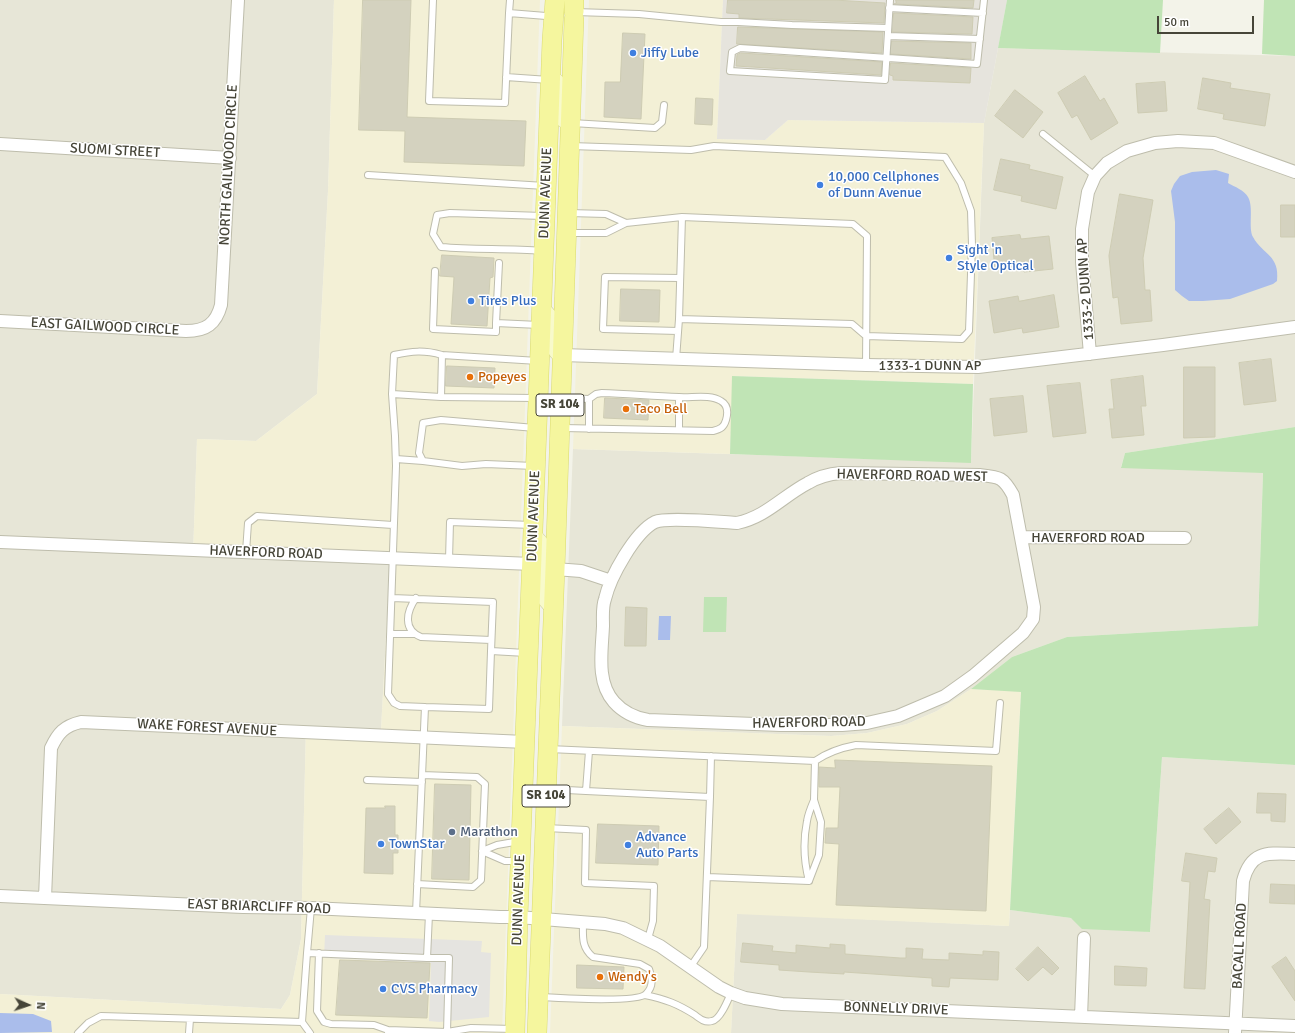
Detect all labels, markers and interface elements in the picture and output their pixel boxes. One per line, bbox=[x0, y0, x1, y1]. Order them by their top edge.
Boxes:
scale bar bbox=[1159, 8, 1256, 34]
text: 50 m bbox=[1164, 15, 1189, 30]
place label: Jiffy Lube bbox=[641, 45, 699, 61]
marker: Jiffy Lube bbox=[628, 48, 638, 58]
street label: NORTH GAILWOOD CIRCLE bbox=[216, 84, 242, 246]
street label: SUOMI STREET bbox=[70, 140, 160, 162]
street label: DUNN AVENUE bbox=[536, 147, 556, 239]
place label: 10,000 Cellphones of Dunn Avenue bbox=[828, 169, 939, 202]
marker: 10,000 Cellphones of Dunn Avenue bbox=[815, 180, 825, 190]
street label: 1333-2 DUNN AP bbox=[1074, 237, 1098, 341]
place label: Sight 'n Style Optical bbox=[957, 242, 1034, 274]
marker: Sight 'n Style Optical bbox=[944, 253, 954, 263]
place label: Tires Plus bbox=[479, 293, 536, 309]
marker: Tires Plus bbox=[466, 296, 476, 306]
street label: EAST GAILWOOD CIRCLE bbox=[30, 315, 180, 339]
street label: 1333-1 DUNN AP bbox=[879, 358, 981, 374]
place label: Popeyes bbox=[478, 369, 527, 385]
marker: Popeyes bbox=[465, 372, 475, 382]
road number: SR 104 bbox=[536, 394, 584, 416]
place label: Taco Bell bbox=[634, 401, 687, 417]
marker: Taco Bell bbox=[621, 404, 631, 414]
street label: HAVERFORD ROAD WEST bbox=[836, 466, 988, 486]
street label: DUNN AVENUE bbox=[524, 470, 544, 562]
street label: HAVERFORD ROAD bbox=[1031, 530, 1145, 546]
street label: HAVERFORD ROAD bbox=[209, 543, 323, 563]
street label: HAVERFORD ROAD bbox=[752, 714, 866, 732]
street label: WAKE FOREST AVENUE bbox=[137, 716, 277, 740]
road number: SR 104 bbox=[522, 785, 570, 807]
place label: Marathon bbox=[460, 824, 518, 840]
marker: Marathon bbox=[447, 827, 457, 837]
place label: Advance Auto Parts bbox=[636, 829, 698, 862]
place label: TownStar bbox=[389, 836, 445, 852]
marker: TownStar bbox=[376, 839, 386, 849]
marker: Advance Auto Parts bbox=[623, 840, 633, 850]
street label: DUNN AVENUE bbox=[509, 854, 529, 946]
street label: EAST BRIARCLIFF ROAD bbox=[187, 896, 331, 918]
street label: BACALL ROAD bbox=[1229, 903, 1251, 989]
place label: Wendy's bbox=[608, 969, 657, 985]
marker: Wendy's bbox=[595, 972, 605, 982]
place label: CVS Pharmacy bbox=[391, 981, 478, 997]
marker: CVS Pharmacy bbox=[378, 984, 388, 994]
north arrow bbox=[8, 985, 48, 1025]
street label: BONNELLY DRIVE bbox=[843, 999, 949, 1019]
text: N bbox=[34, 1001, 47, 1010]

